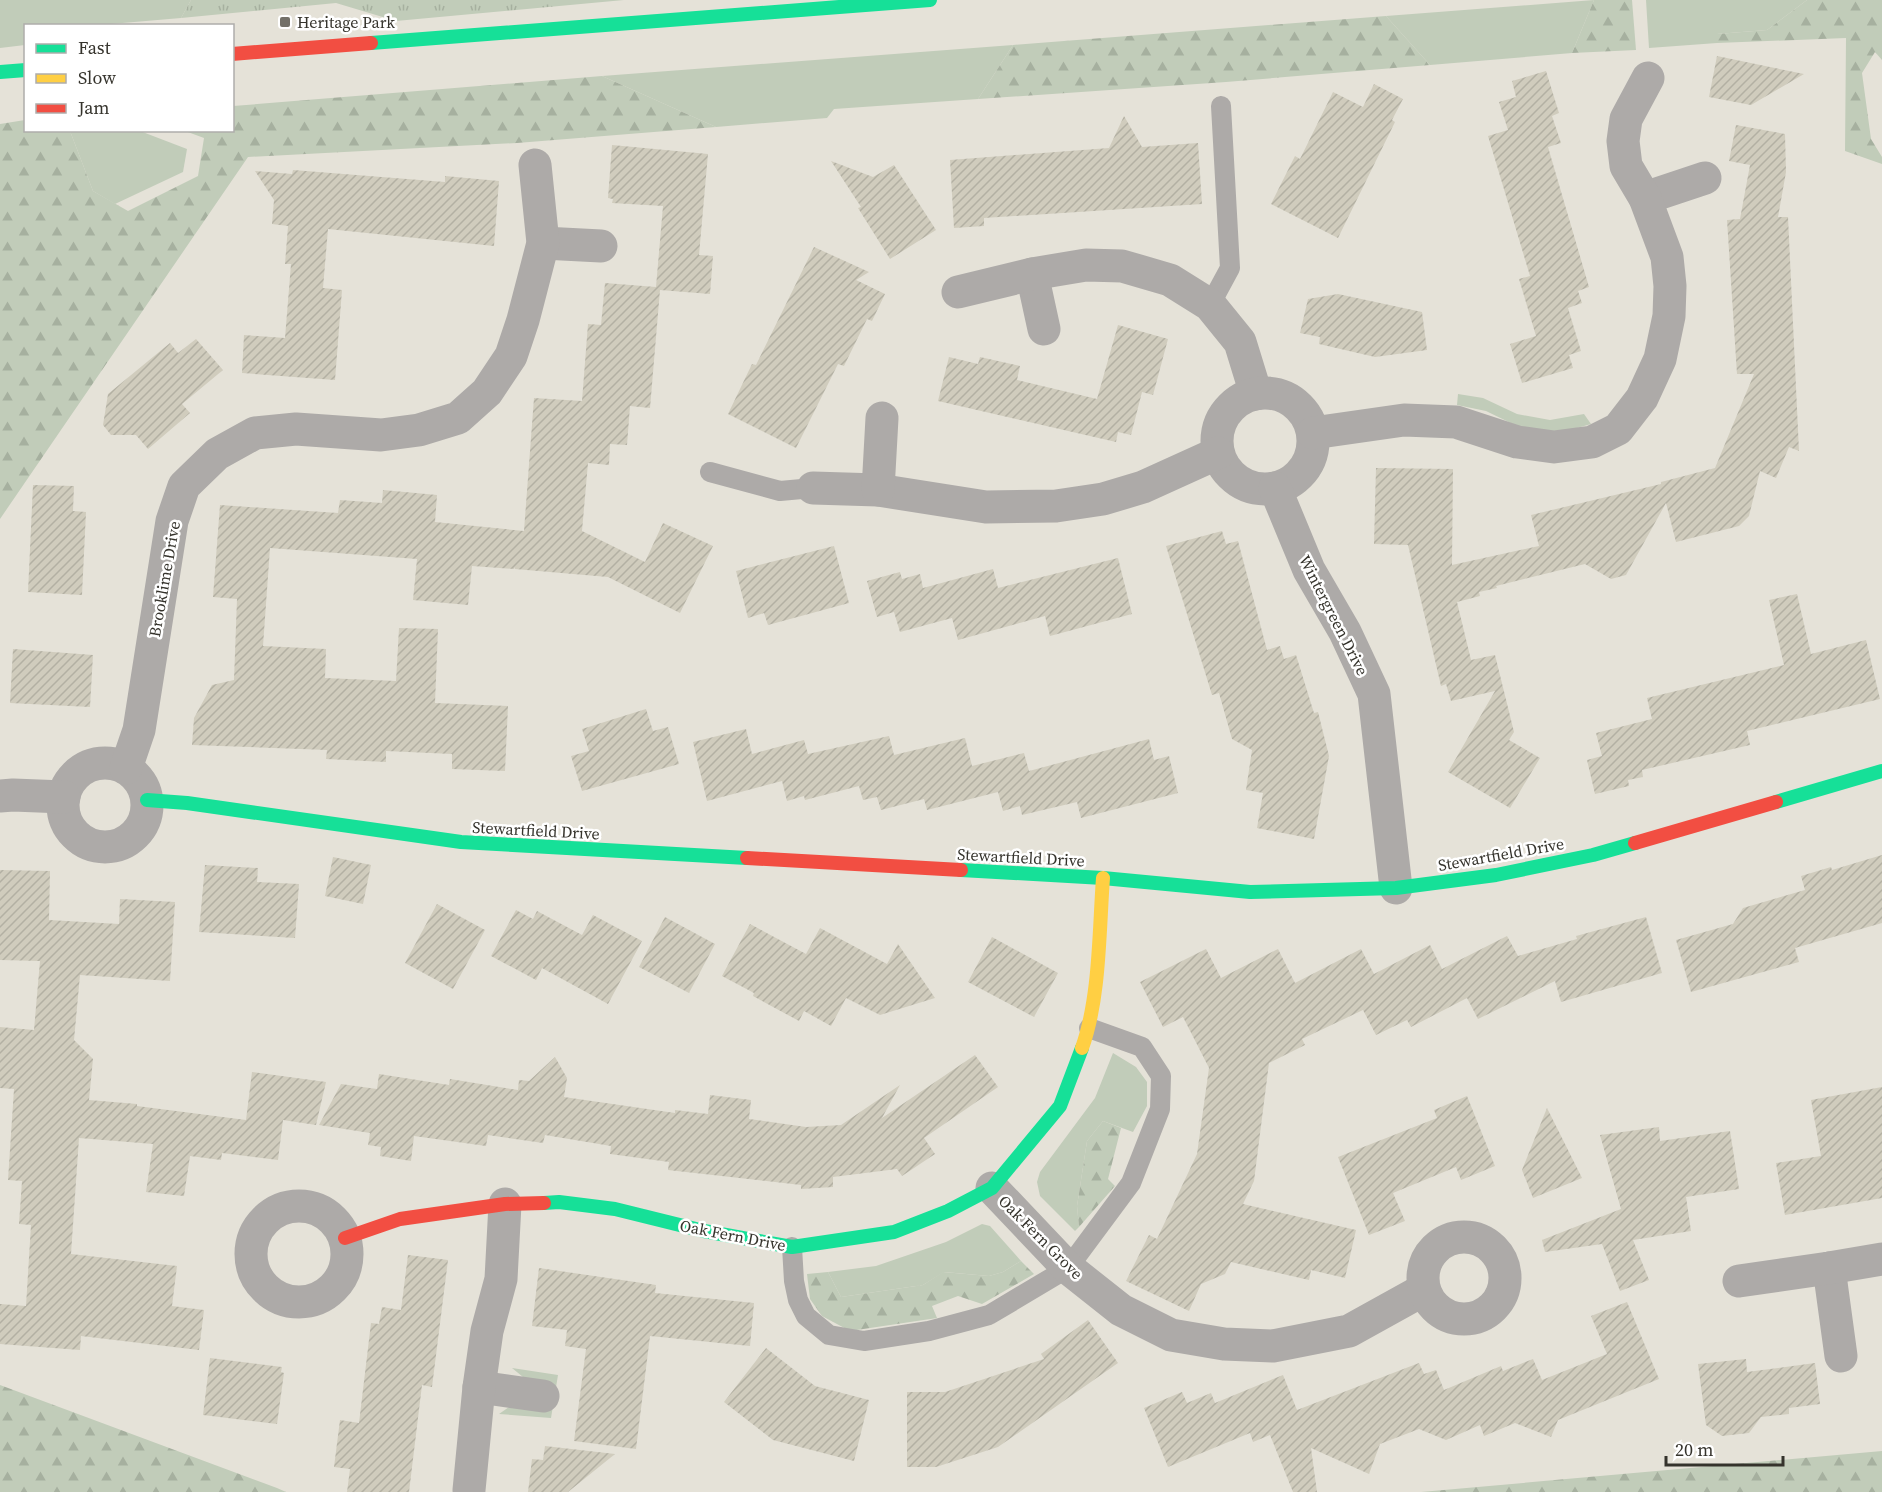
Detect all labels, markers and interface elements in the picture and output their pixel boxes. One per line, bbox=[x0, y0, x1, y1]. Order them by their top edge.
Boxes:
place label: Heritage Park bbox=[297, 11, 395, 33]
marker: Heritage Park bbox=[278, 15, 292, 29]
legend bbox=[24, 24, 234, 132]
text: Fast bbox=[78, 35, 111, 60]
text: Slow bbox=[78, 65, 116, 90]
text: Jam bbox=[77, 95, 110, 120]
street label: Brooklime Drive bbox=[143, 519, 185, 639]
street label: Wintergreen Drive bbox=[1294, 551, 1374, 679]
street label: Stewartfield Drive bbox=[472, 816, 600, 844]
street label: Stewartfield Drive bbox=[1436, 832, 1566, 876]
street label: Stewartfield Drive bbox=[957, 843, 1085, 871]
street label: Oak Fern Grove bbox=[994, 1190, 1088, 1284]
street label: Oak Fern Drive bbox=[678, 1214, 788, 1256]
scale bar bbox=[1666, 1429, 1783, 1467]
text: 20 m bbox=[1675, 1437, 1713, 1462]

